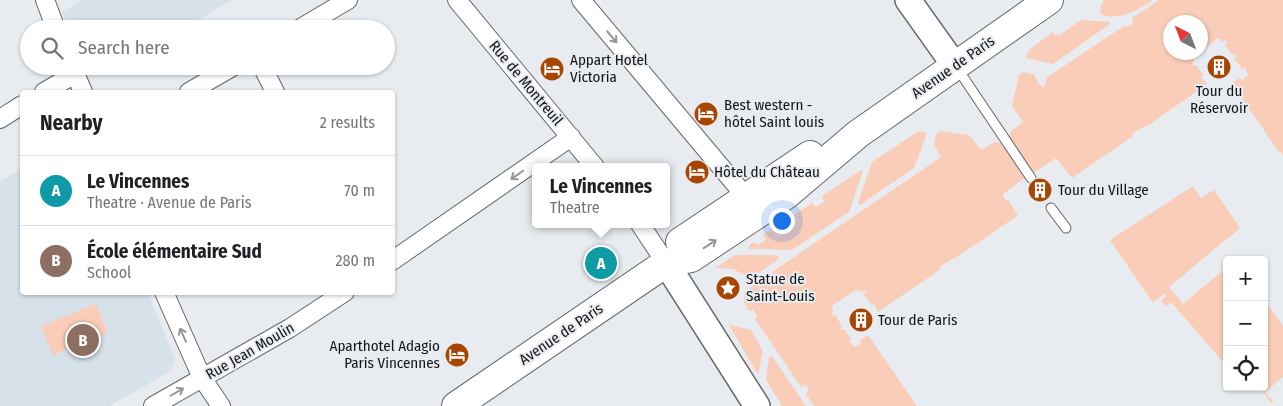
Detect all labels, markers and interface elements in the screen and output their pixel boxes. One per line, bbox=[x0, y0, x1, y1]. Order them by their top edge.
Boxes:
north arrow bbox=[1163, 15, 1208, 60]
search box bbox=[20, 20, 395, 75]
one-way arrow bbox=[607, 31, 618, 44]
street label: Avenue de Paris bbox=[908, 32, 998, 102]
icon: search bbox=[38, 34, 66, 62]
text: Search here bbox=[78, 36, 170, 59]
street label: Rue de Montreuil bbox=[485, 37, 567, 129]
place label: Appart Hotel Victoria bbox=[570, 51, 648, 86]
building icon: Tour du Réservoir bbox=[1206, 54, 1232, 80]
hotel icon: Appart Hotel Victoria bbox=[539, 56, 565, 82]
place label: Tour du Réservoir bbox=[1190, 82, 1249, 117]
place label: Best western - hôtel Saint louis bbox=[724, 96, 824, 131]
hotel icon: Best western - hôtel Saint louis bbox=[693, 101, 719, 127]
text: Nearby bbox=[40, 110, 102, 136]
text: 2 results bbox=[320, 113, 375, 132]
hotel icon: Hôtel du Château bbox=[684, 159, 710, 185]
popup bbox=[532, 163, 670, 228]
place label: Hôtel du Château bbox=[714, 163, 820, 181]
text: Le Vincennes bbox=[87, 170, 189, 193]
one-way arrow bbox=[510, 170, 524, 180]
text: Le Vincennes bbox=[550, 175, 652, 198]
building icon: Tour du Village bbox=[1027, 177, 1053, 203]
text: A bbox=[52, 181, 60, 200]
text: 70 m bbox=[344, 181, 375, 200]
place label: Tour du Village bbox=[1058, 181, 1149, 199]
text: Theatre · Avenue de Paris bbox=[87, 193, 252, 212]
text: Theatre bbox=[550, 198, 600, 217]
your location bbox=[769, 208, 795, 234]
one-way arrow bbox=[703, 239, 717, 249]
text: École élémentaire Sud bbox=[87, 240, 262, 263]
pin: A bbox=[585, 244, 617, 282]
text: B bbox=[52, 251, 60, 270]
text: 280 m bbox=[336, 251, 375, 270]
map controls bbox=[1223, 256, 1268, 391]
button: + bbox=[1223, 256, 1268, 301]
text: School bbox=[87, 263, 131, 282]
place label: Statue de Saint-Louis bbox=[746, 270, 815, 305]
place icon: Statue de Saint-Louis bbox=[715, 275, 741, 301]
street label: Avenue de Paris bbox=[516, 299, 606, 369]
button: − bbox=[1223, 301, 1268, 346]
building icon: Tour de Paris bbox=[848, 307, 874, 333]
place label: Tour de Paris bbox=[878, 311, 957, 329]
street label: Rue Jean Moulin bbox=[203, 318, 297, 384]
pin: B bbox=[67, 321, 99, 359]
one-way arrow bbox=[177, 328, 187, 343]
place label: Aparthotel Adagio Paris Vincennes bbox=[330, 337, 440, 372]
hotel icon: Aparthotel Adagio Paris Vincennes bbox=[444, 342, 470, 368]
button: locate bbox=[1223, 346, 1268, 391]
one-way arrow bbox=[170, 386, 184, 396]

